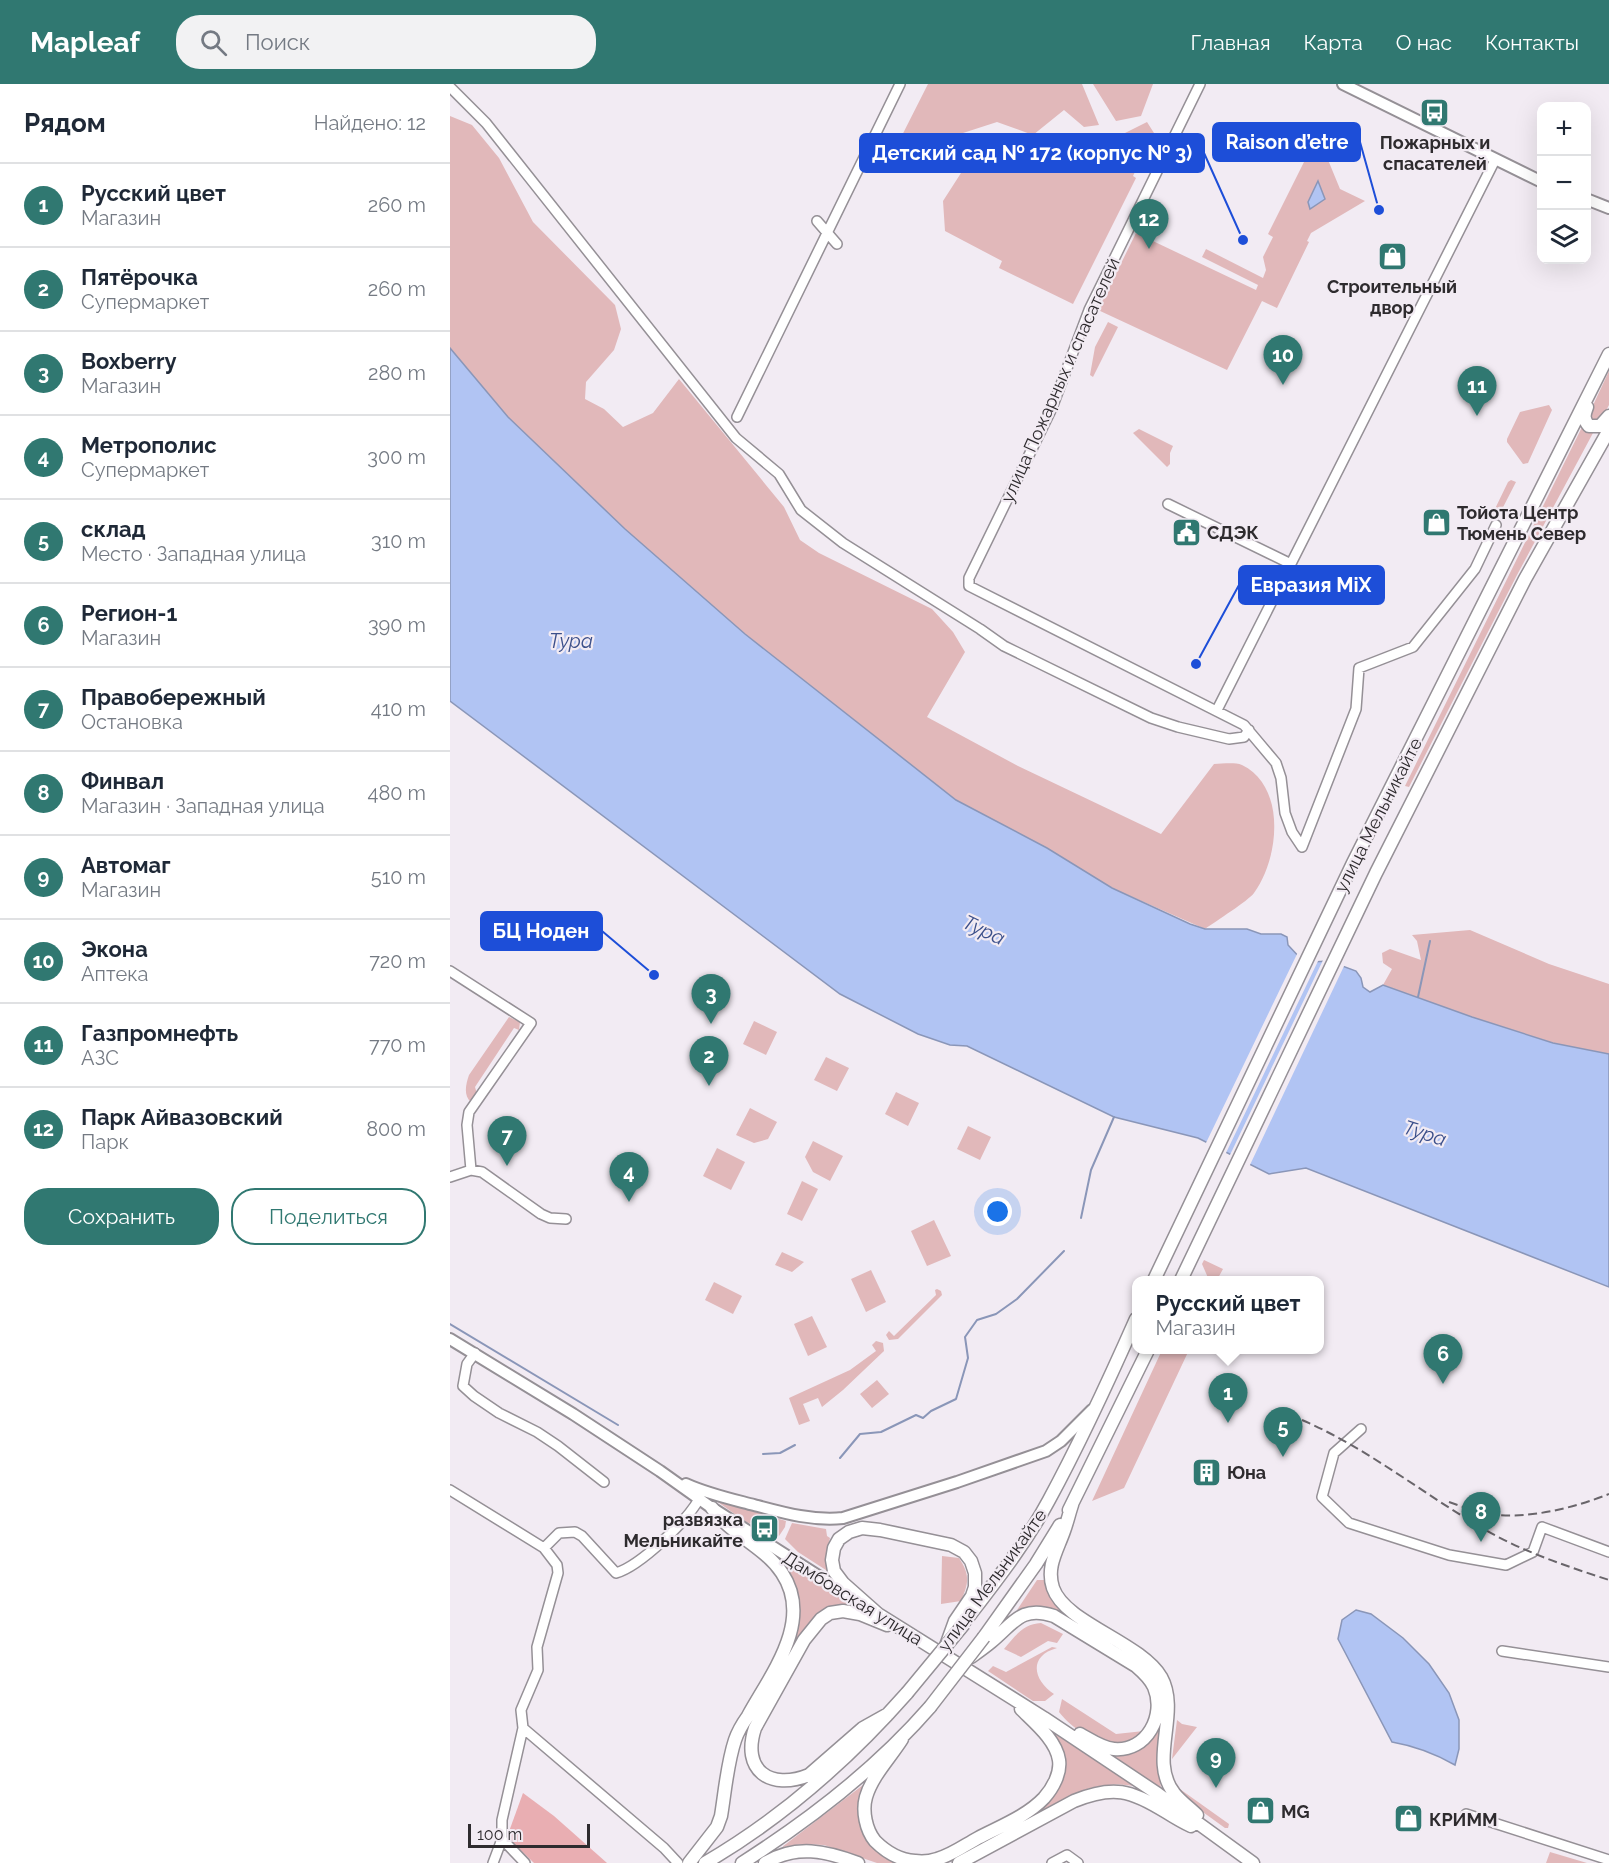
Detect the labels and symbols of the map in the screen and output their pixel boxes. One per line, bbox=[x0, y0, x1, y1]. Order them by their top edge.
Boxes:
bus stop icon: Пожарных и спасателей bbox=[1419, 97, 1451, 129]
callout: Raison d’etre bbox=[1213, 123, 1360, 161]
text: Raison d’etre bbox=[1226, 130, 1348, 154]
place label: Пожарных и спасателей bbox=[1380, 132, 1490, 174]
callout: Детский сад № 172 (корпус № 3) bbox=[860, 134, 1204, 172]
text: Детский сад № 172 (корпус № 3) bbox=[872, 141, 1192, 165]
pin: 12 bbox=[1130, 200, 1168, 249]
shop icon: Строительный двор bbox=[1376, 241, 1408, 273]
street label: улица Пожарных и спасателей bbox=[996, 254, 1124, 506]
place label: Строительный двор bbox=[1327, 276, 1457, 318]
pin: 10 bbox=[1264, 336, 1302, 385]
pin: 11 bbox=[1458, 366, 1496, 416]
place label: Тойота Центр Тюмень Север bbox=[1457, 502, 1586, 544]
shop icon: Тойота Центр Тюмень Север bbox=[1420, 506, 1452, 538]
public building icon: СДЭК bbox=[1170, 516, 1202, 548]
place label: СДЭК bbox=[1207, 522, 1259, 543]
callout: Евразия MiX bbox=[1239, 566, 1384, 604]
text: Евразия MiX bbox=[1251, 573, 1372, 597]
water label: Тура bbox=[549, 629, 593, 653]
street label: улица Мельникайте bbox=[1330, 734, 1426, 896]
water label: Тура bbox=[959, 910, 1009, 950]
callout: БЦ Ноден bbox=[481, 912, 602, 950]
text: БЦ Ноден bbox=[493, 919, 589, 943]
pin: 3 bbox=[692, 974, 730, 1024]
pin: 2 bbox=[690, 1036, 728, 1086]
water label: Тура bbox=[1400, 1115, 1450, 1151]
pin: 7 bbox=[488, 1116, 526, 1166]
pin: 4 bbox=[610, 1152, 648, 1202]
your location bbox=[983, 1197, 1012, 1226]
pin: 6 bbox=[1424, 1334, 1462, 1384]
pin: 1 bbox=[1208, 1374, 1248, 1423]
pin: 5 bbox=[1264, 1408, 1302, 1457]
building icon: Юна bbox=[1190, 1456, 1222, 1488]
place label: Юна bbox=[1227, 1462, 1266, 1483]
pin: 8 bbox=[1462, 1492, 1500, 1542]
street label: улица Мельникайте bbox=[933, 1504, 1051, 1655]
place label: развязка Мельникайте bbox=[623, 1509, 743, 1551]
bus stop icon: развязка Мельникайте bbox=[748, 1513, 780, 1545]
street label: Дамбовская улица bbox=[779, 1547, 927, 1649]
pin: 9 bbox=[1196, 1738, 1236, 1788]
shop icon: MG bbox=[1244, 1795, 1276, 1827]
place label: MG bbox=[1281, 1801, 1310, 1822]
shop icon: КРИММ bbox=[1392, 1803, 1424, 1835]
place label: КРИММ bbox=[1429, 1809, 1498, 1830]
scale bar bbox=[468, 1821, 590, 1848]

